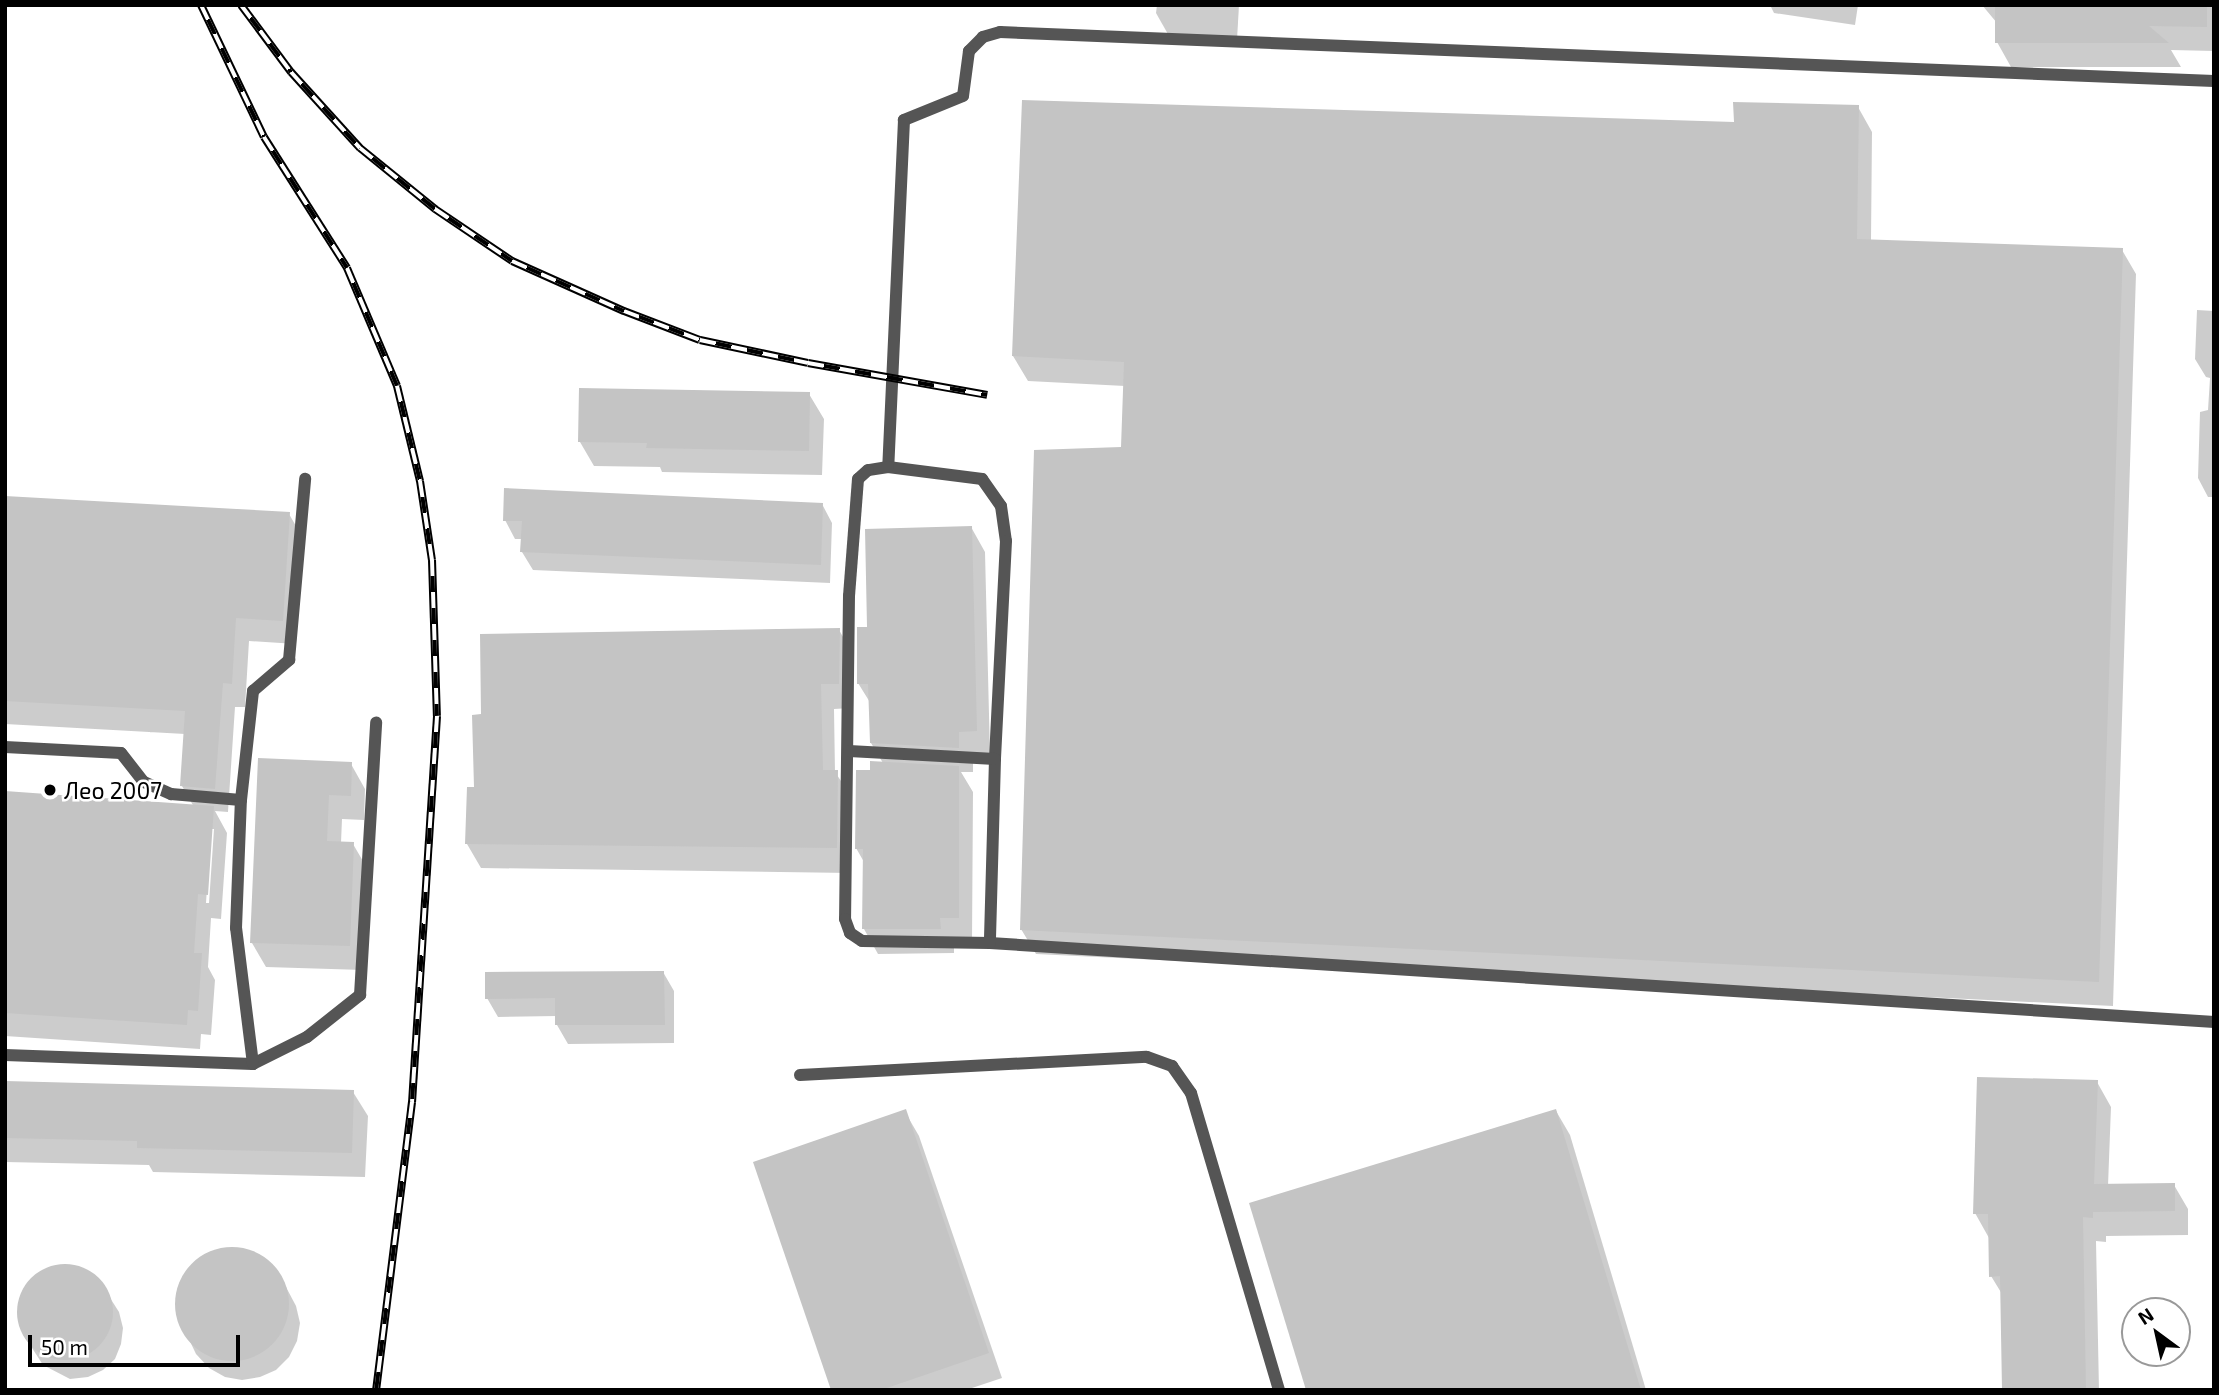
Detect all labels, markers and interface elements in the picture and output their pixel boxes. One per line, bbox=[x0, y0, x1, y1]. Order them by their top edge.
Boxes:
place label: Лео 2007 bbox=[64, 776, 162, 804]
marker: Лео 2007 bbox=[42, 782, 58, 798]
north arrow bbox=[2121, 1297, 2191, 1367]
text: N bbox=[2133, 1302, 2157, 1329]
scale bar bbox=[32, 1322, 243, 1366]
text: 50 m bbox=[41, 1334, 88, 1359]

